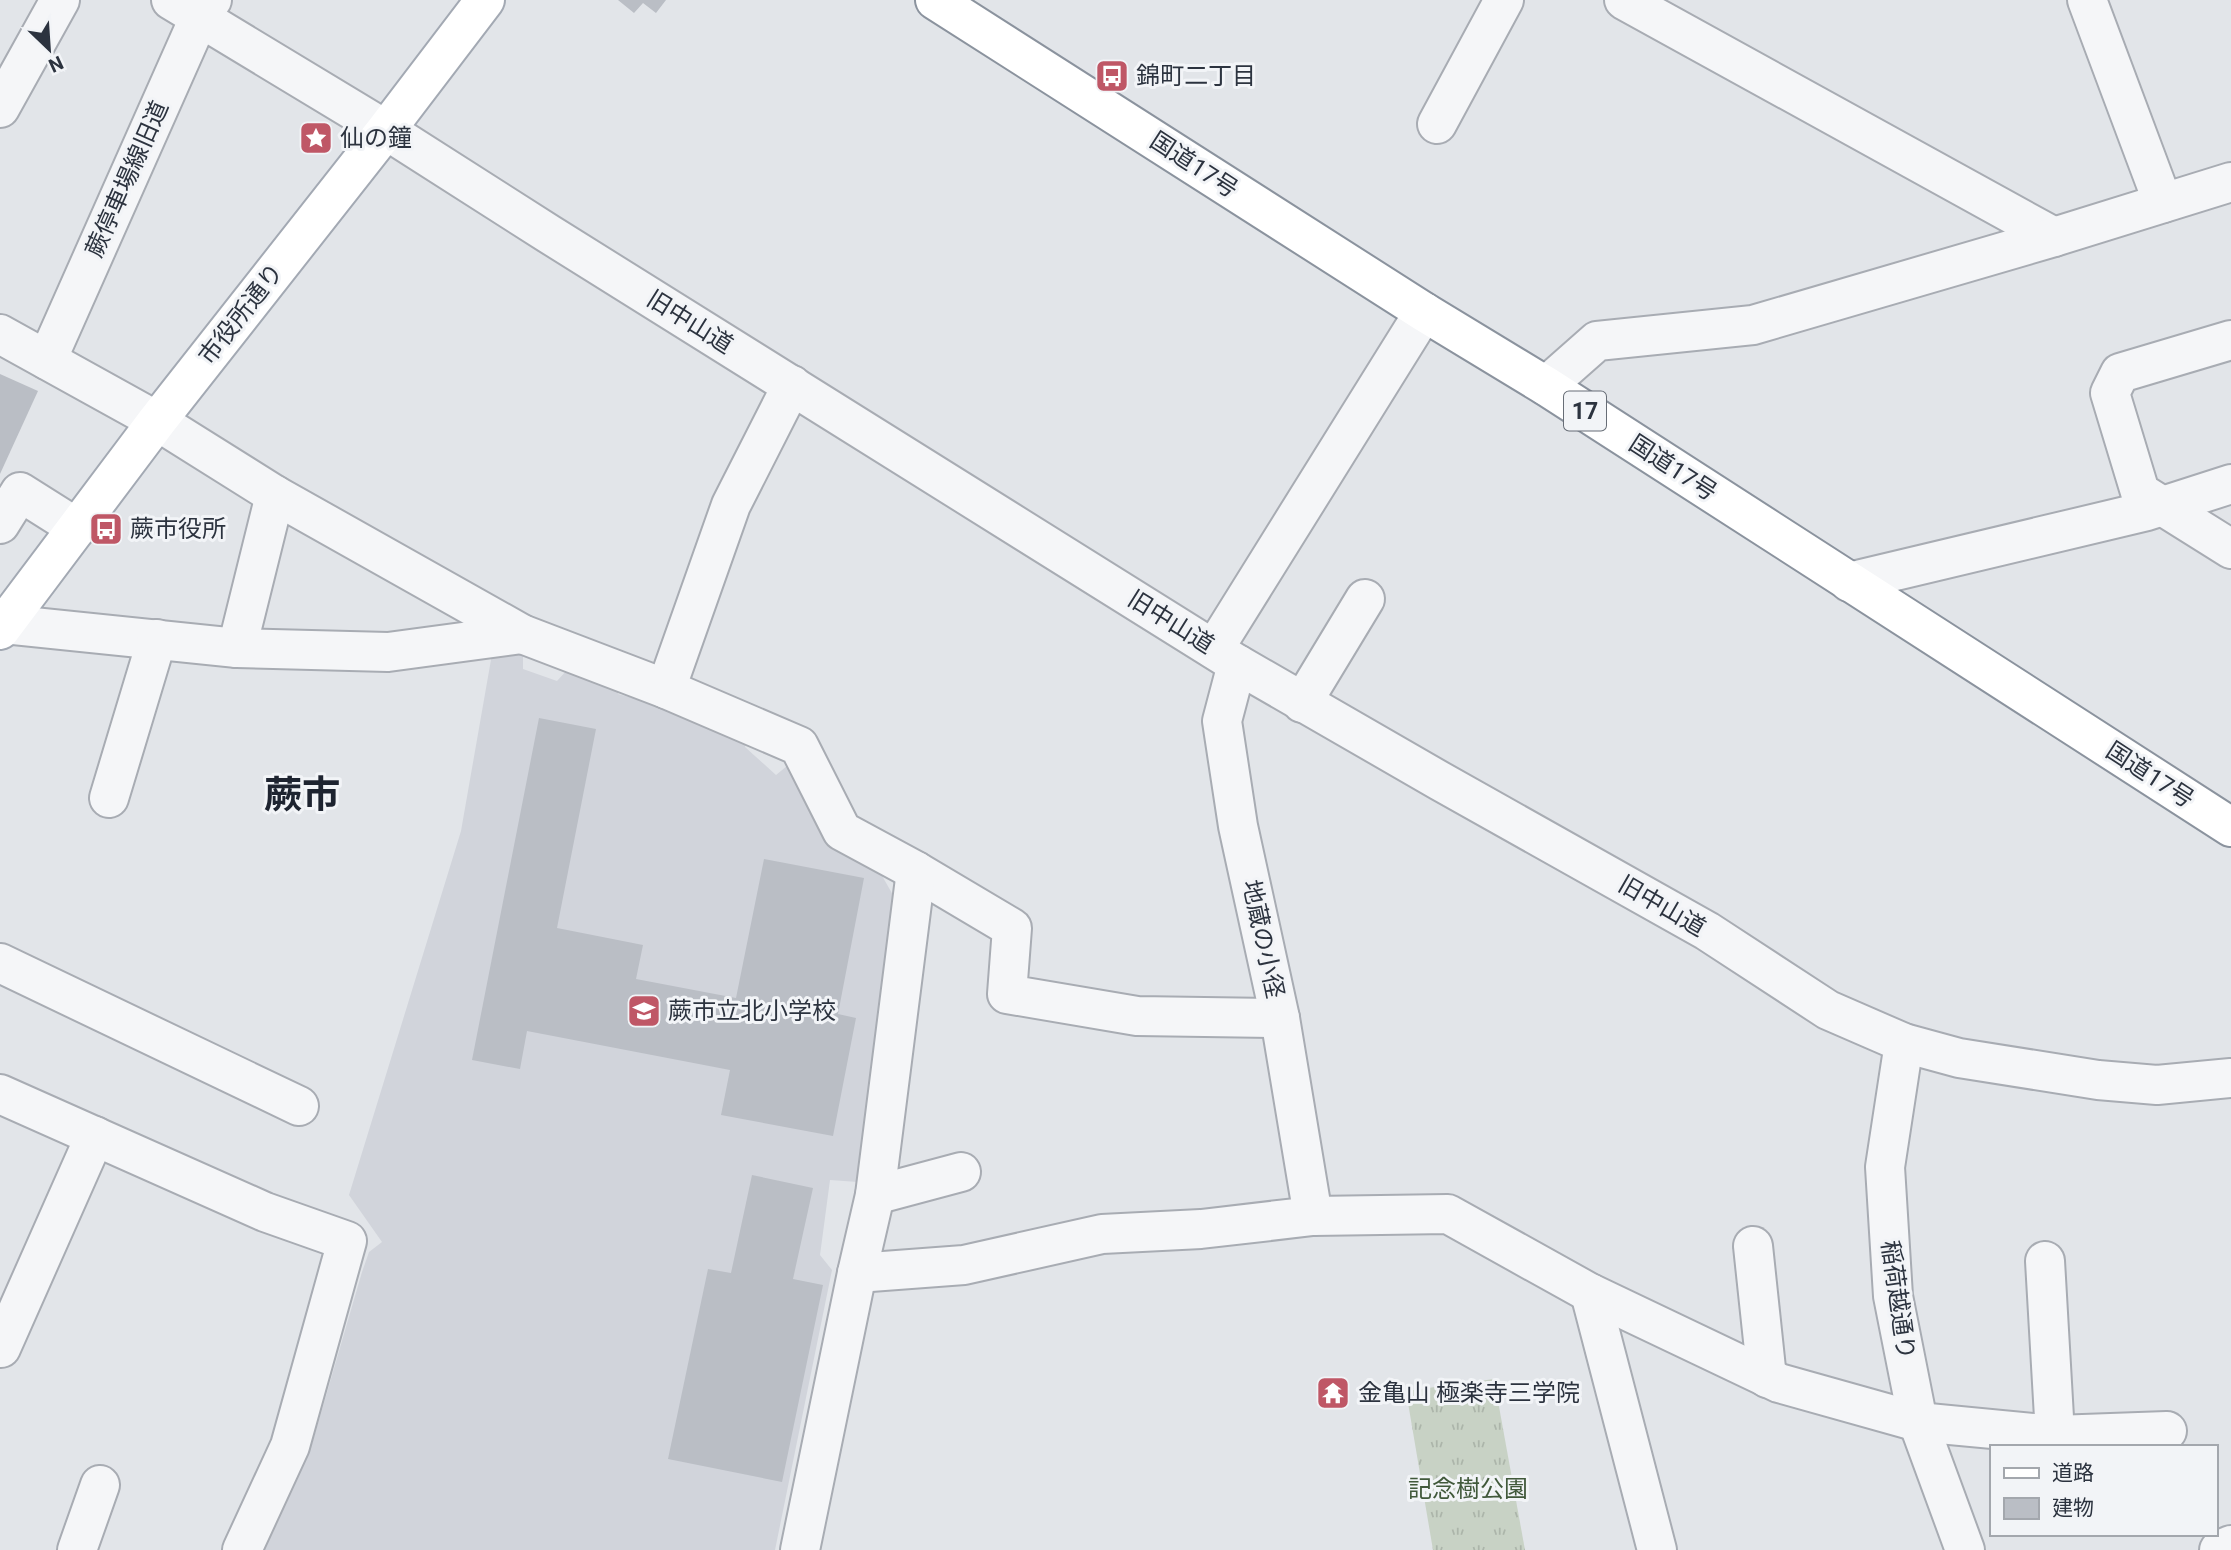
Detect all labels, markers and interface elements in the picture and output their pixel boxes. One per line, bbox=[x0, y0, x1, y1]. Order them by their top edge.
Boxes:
north arrow bbox=[14, 14, 84, 84]
text: N bbox=[45, 51, 67, 77]
bus stop icon: 錦町二丁目 bbox=[1093, 57, 1131, 95]
place label: 錦町二丁目 bbox=[1136, 62, 1256, 90]
street label: 蕨停車場線旧道 bbox=[80, 97, 174, 261]
place icon: 仙の鐘 bbox=[297, 119, 335, 157]
place label: 仙の鐘 bbox=[340, 124, 412, 152]
street label: 国道17号 bbox=[1145, 126, 1243, 204]
street label: 市役所通り bbox=[193, 258, 289, 370]
street label: 旧中山道 bbox=[642, 285, 738, 359]
road number: 17 bbox=[1564, 392, 1606, 430]
street label: 国道17号 bbox=[1624, 429, 1722, 507]
bus stop icon: 蕨市役所 bbox=[87, 510, 125, 548]
place label: 蕨市役所 bbox=[130, 515, 226, 543]
street label: 旧中山道 bbox=[1123, 585, 1219, 659]
street label: 国道17号 bbox=[2101, 736, 2199, 814]
district label: 蕨市 bbox=[264, 773, 340, 817]
street label: 旧中山道 bbox=[1613, 870, 1711, 942]
street label: 地蔵の小径 bbox=[1237, 877, 1289, 1001]
school or university icon: 蕨市立北小学校 bbox=[625, 992, 663, 1030]
place label: 蕨市立北小学校 bbox=[668, 997, 836, 1025]
street label: 稲荷越通り bbox=[1876, 1239, 1920, 1361]
temple icon: 金亀山 極楽寺三学院 bbox=[1314, 1374, 1352, 1412]
place label: 金亀山 極楽寺三学院 bbox=[1358, 1379, 1580, 1407]
legend bbox=[1990, 1445, 2217, 1536]
text: 道路 bbox=[2052, 1461, 2094, 1485]
park label: 記念樹公園 bbox=[1408, 1475, 1528, 1503]
text: 建物 bbox=[2052, 1496, 2094, 1520]

